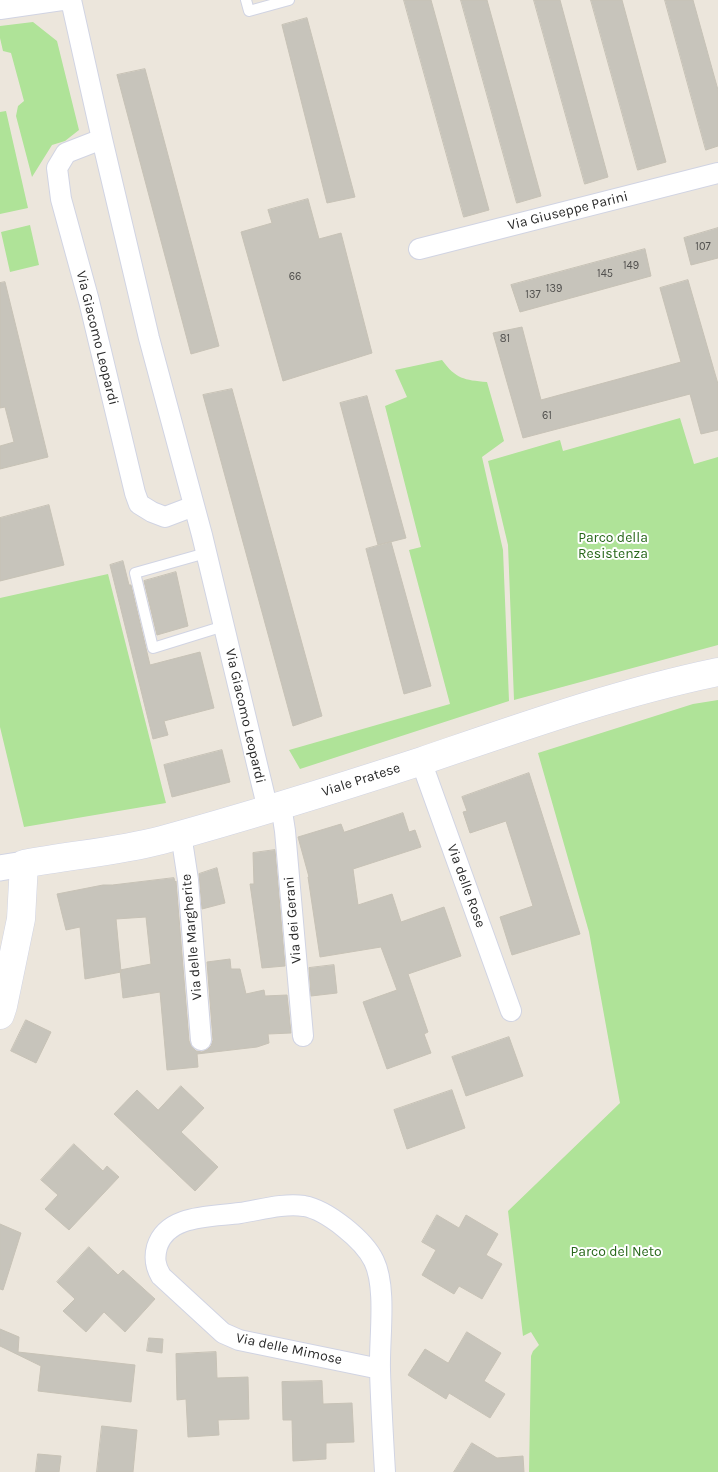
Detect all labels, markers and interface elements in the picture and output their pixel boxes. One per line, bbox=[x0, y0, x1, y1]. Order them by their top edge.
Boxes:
street label: Via Giuseppe Parini bbox=[506, 188, 630, 234]
house number: 107 bbox=[695, 240, 711, 254]
house number: 149 bbox=[623, 259, 639, 273]
house number: 145 bbox=[597, 267, 613, 281]
street label: Via Giacomo Leopardi bbox=[72, 269, 122, 407]
house number: 66 bbox=[289, 270, 301, 284]
house number: 139 bbox=[546, 282, 562, 296]
house number: 137 bbox=[525, 288, 541, 302]
house number: 81 bbox=[500, 332, 510, 346]
house number: 61 bbox=[542, 409, 552, 423]
park label: Parco della Resistenza bbox=[578, 530, 648, 562]
street label: Via Giacomo Leopardi bbox=[221, 647, 269, 785]
street label: Viale Pratese bbox=[320, 759, 402, 801]
street label: Via delle Rose bbox=[443, 842, 489, 930]
street label: Via delle Margherite bbox=[178, 873, 206, 1001]
street label: Via dei Gerani bbox=[281, 876, 305, 964]
park label: Parco del Neto bbox=[570, 1244, 662, 1260]
street label: Via delle Mimose bbox=[234, 1330, 344, 1368]

